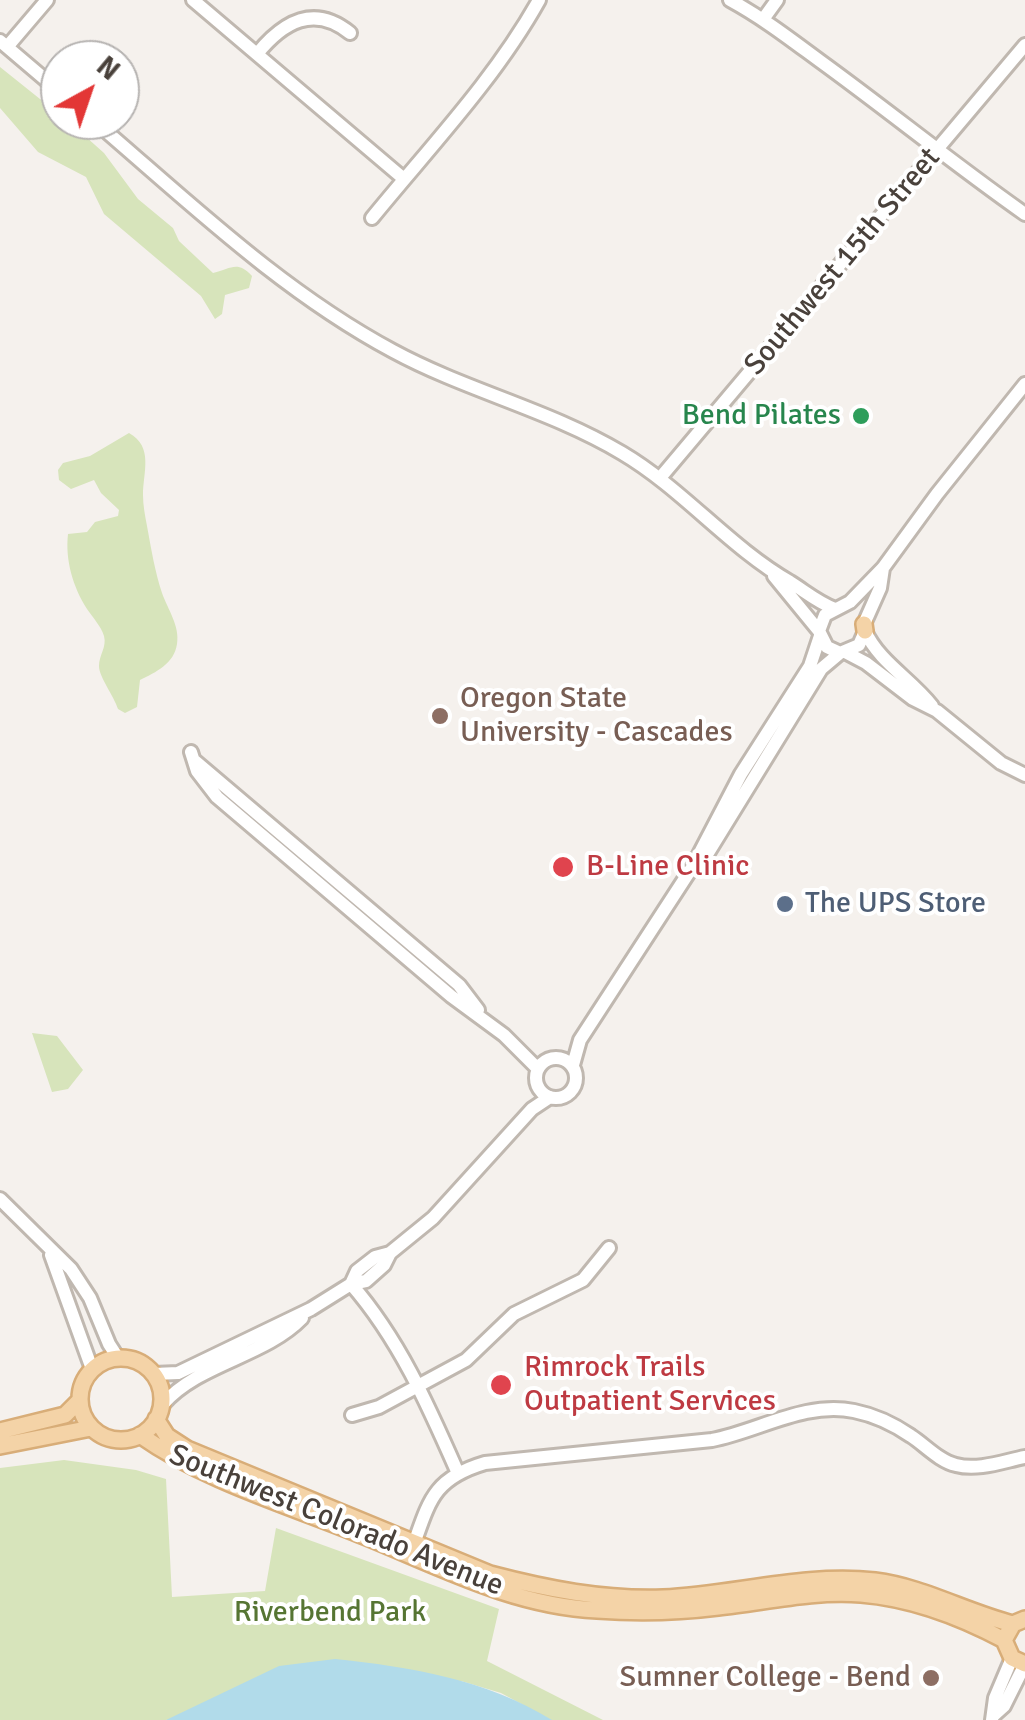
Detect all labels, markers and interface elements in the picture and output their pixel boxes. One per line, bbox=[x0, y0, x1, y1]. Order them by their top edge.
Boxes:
north arrow bbox=[40, 40, 140, 140]
text: N bbox=[90, 49, 126, 88]
street label: Southwest 15th Street bbox=[737, 141, 949, 383]
place label: Bend Pilates bbox=[682, 398, 841, 434]
marker: Bend Pilates bbox=[850, 405, 872, 427]
place label: Oregon State University - Cascades bbox=[460, 681, 733, 752]
marker: Oregon State University - Cascades bbox=[429, 705, 451, 727]
place label: B-Line Clinic bbox=[586, 849, 749, 885]
marker: B-Line Clinic bbox=[550, 854, 576, 880]
place label: The UPS Store bbox=[805, 886, 986, 922]
marker: The UPS Store bbox=[774, 893, 796, 915]
place label: Rimrock Trails Outpatient Services bbox=[524, 1350, 776, 1420]
marker: Rimrock Trails Outpatient Services bbox=[488, 1372, 514, 1398]
street label: Southwest Colorado Avenue bbox=[164, 1437, 508, 1605]
park label: Riverbend Park bbox=[234, 1595, 426, 1631]
place label: Sumner College - Bend bbox=[620, 1660, 911, 1696]
marker: Sumner College - Bend bbox=[920, 1667, 942, 1689]

